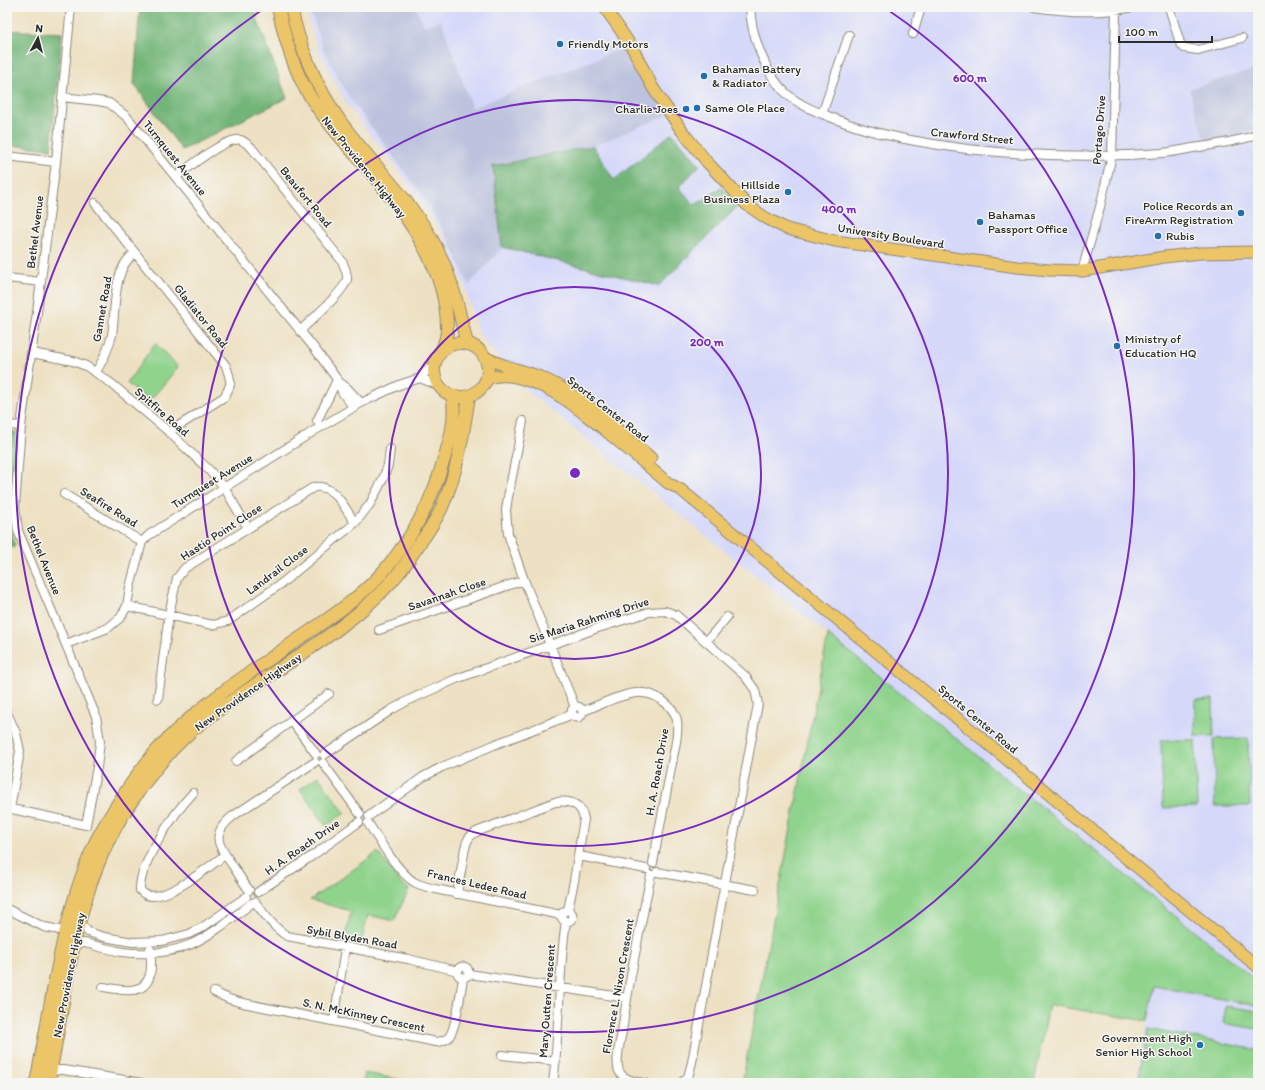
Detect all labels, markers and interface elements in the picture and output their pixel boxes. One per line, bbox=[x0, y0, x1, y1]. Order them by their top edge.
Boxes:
north arrow bbox=[18, 18, 58, 58]
scale bar bbox=[1119, 18, 1212, 44]
text: N bbox=[35, 22, 44, 35]
text: 100 m bbox=[1125, 25, 1158, 39]
place label: Friendly Motors bbox=[568, 37, 649, 51]
marker: Friendly Motors bbox=[555, 39, 565, 49]
place label: Bahamas Battery & Radiator bbox=[712, 62, 801, 90]
marker: Bahamas Battery & Radiator bbox=[699, 71, 709, 81]
text: 600 m bbox=[953, 71, 988, 85]
street label: Portago Drive bbox=[1090, 94, 1108, 165]
place label: Same Ole Place bbox=[705, 101, 785, 115]
place label: Charlie Joes bbox=[615, 102, 678, 116]
marker: Same Ole Place bbox=[692, 103, 702, 113]
marker: Charlie Joes bbox=[681, 104, 691, 114]
street label: New Providence Highway bbox=[319, 113, 410, 221]
street label: Turnquest Avenue bbox=[140, 118, 210, 199]
street label: Crawford Street bbox=[930, 125, 1015, 147]
street label: Beaufort Road bbox=[277, 164, 335, 231]
place label: Hillside Business Plaza bbox=[704, 178, 780, 206]
marker: Hillside Business Plaza bbox=[783, 187, 793, 197]
street label: Bethel Avenue bbox=[24, 194, 46, 269]
place label: Police Records an FireArm Registration bbox=[1125, 199, 1233, 227]
text: 400 m bbox=[822, 202, 857, 216]
place label: Bahamas Passport Office bbox=[988, 208, 1068, 236]
marker: Police Records an FireArm Registration bbox=[1236, 208, 1246, 218]
marker: Bahamas Passport Office bbox=[975, 217, 985, 227]
street label: University Boulevard bbox=[837, 221, 946, 251]
place label: Rubis bbox=[1166, 229, 1195, 243]
marker: Rubis bbox=[1153, 231, 1163, 241]
street label: Gannet Road bbox=[89, 275, 115, 343]
street label: Gladiator Road bbox=[171, 281, 231, 351]
place label: Ministry of Education HQ bbox=[1125, 332, 1197, 360]
text: 200 m bbox=[690, 335, 725, 349]
marker: Ministry of Education HQ bbox=[1112, 341, 1122, 351]
street label: Sports Center Road bbox=[564, 373, 652, 446]
street label: Spitfire Road bbox=[132, 385, 192, 440]
street label: Turnquest Avenue bbox=[169, 450, 255, 512]
centre of rings bbox=[568, 466, 582, 480]
street label: Seafire Road bbox=[78, 484, 141, 530]
street label: Hastio Point Close bbox=[178, 500, 265, 564]
street label: Bethel Avenue bbox=[24, 523, 64, 597]
street label: Landrail Close bbox=[243, 542, 311, 598]
street label: Savannah Close bbox=[406, 574, 488, 614]
street label: Sis Maria Rahming Drive bbox=[527, 594, 651, 646]
street label: New Providence Highway bbox=[192, 650, 304, 734]
street label: Sports Center Road bbox=[935, 682, 1021, 757]
street label: H. A. Roach Drive bbox=[642, 727, 672, 817]
street label: H. A. Roach Drive bbox=[262, 816, 342, 878]
street label: Frances Ledee Road bbox=[426, 866, 528, 902]
street label: New Providence Highway bbox=[50, 911, 88, 1039]
street label: Florence L. Nixon Crescent bbox=[599, 917, 637, 1055]
street label: Sybil Blyden Road bbox=[305, 922, 399, 952]
street label: Mary Outten Crescent bbox=[536, 943, 558, 1058]
street label: S. N. McKinney Crescent bbox=[302, 995, 427, 1035]
place label: Government High Senior High School bbox=[1095, 1031, 1193, 1059]
marker: Government High Senior High School bbox=[1195, 1040, 1205, 1050]

